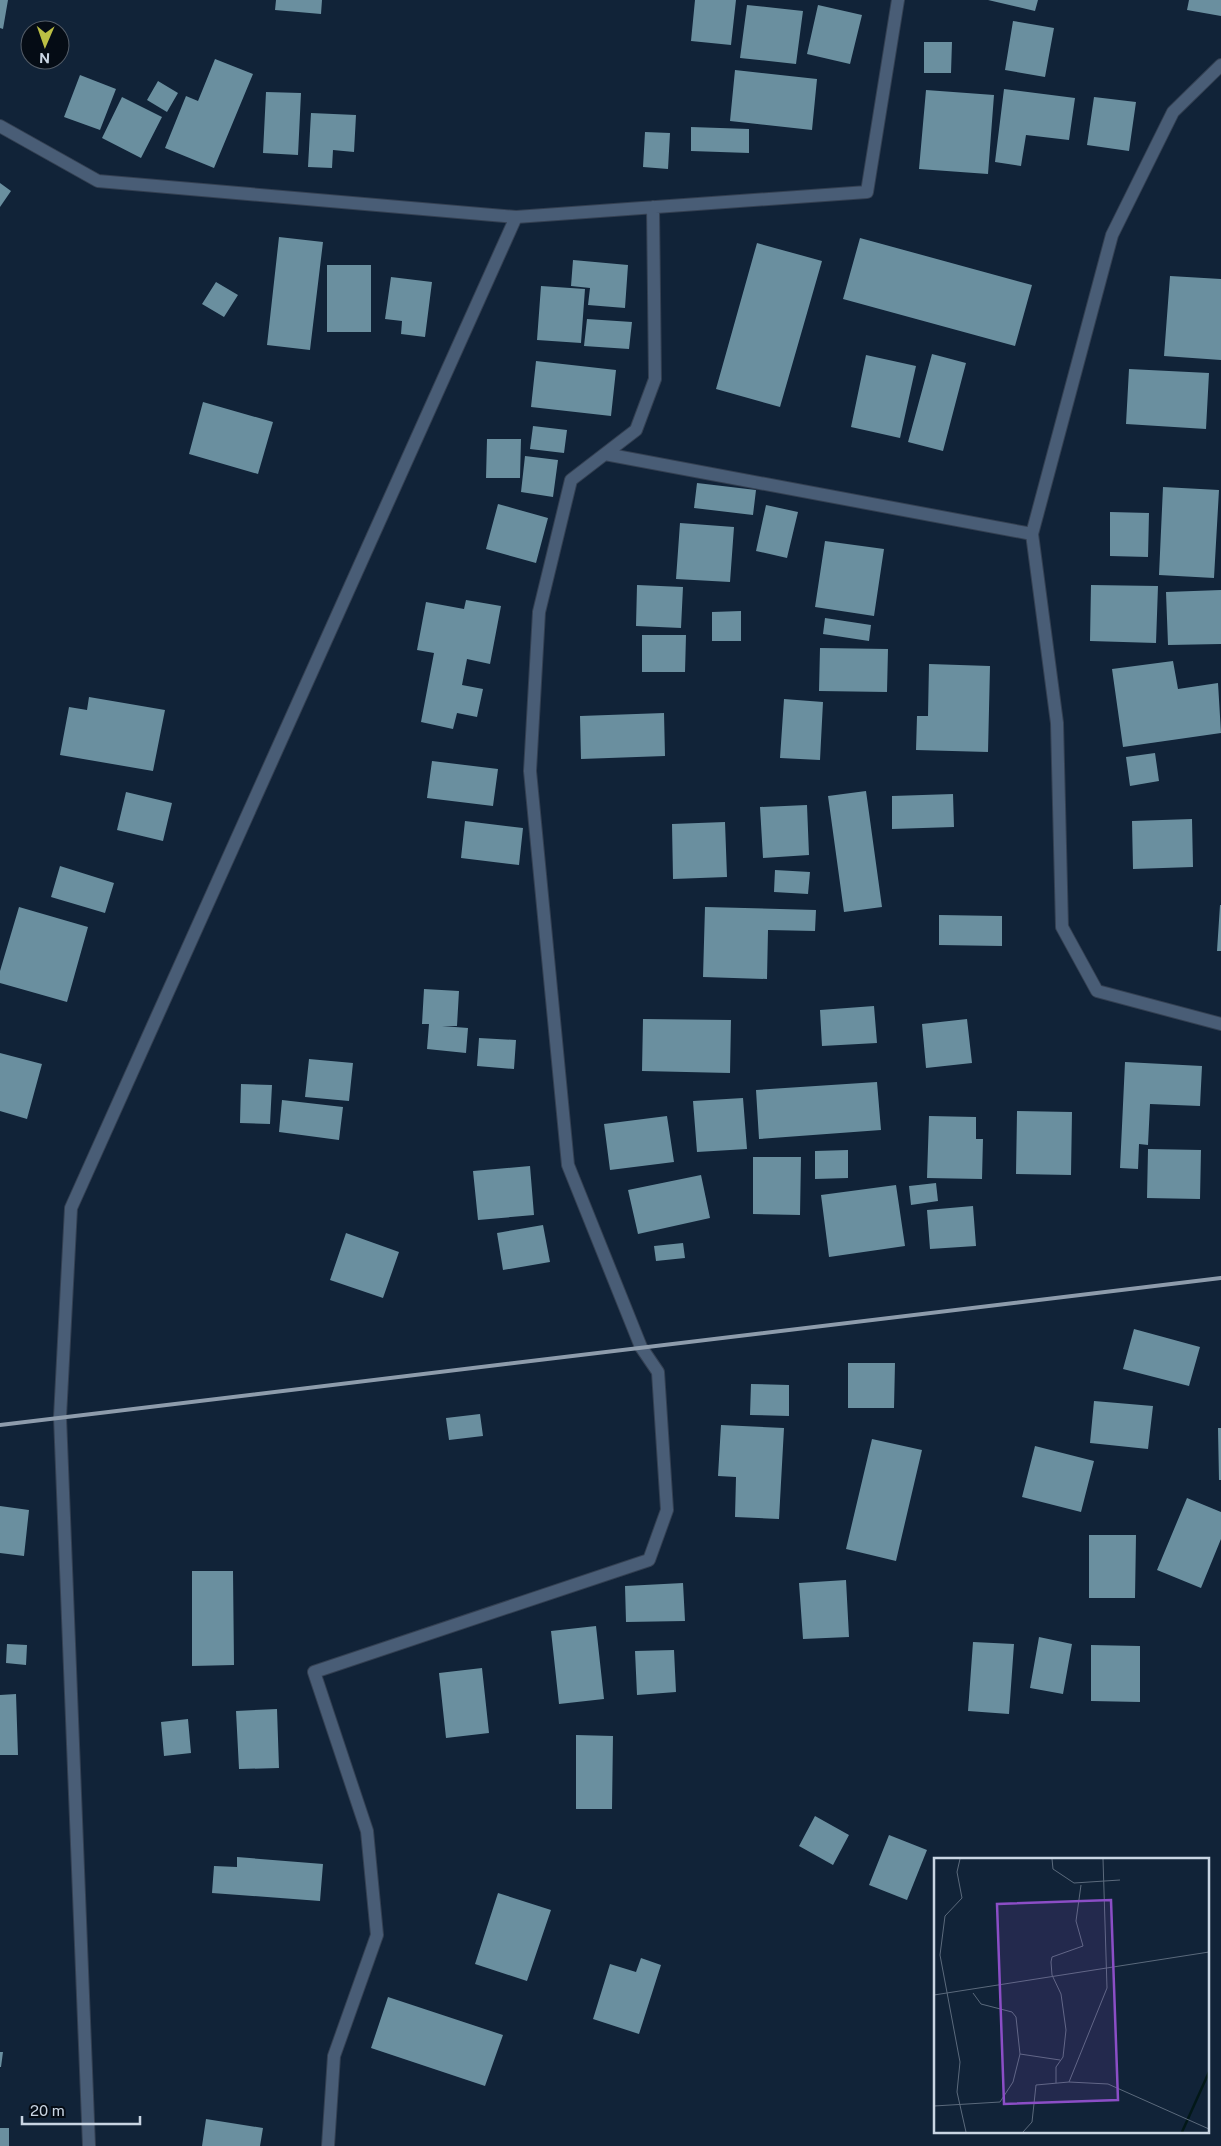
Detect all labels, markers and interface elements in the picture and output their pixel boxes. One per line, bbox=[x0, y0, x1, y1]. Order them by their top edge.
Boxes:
north arrow bbox=[20, 20, 70, 70]
text: N bbox=[39, 50, 50, 66]
inset map bbox=[934, 1858, 1208, 2134]
scale bar bbox=[22, 2094, 140, 2126]
text: 20 m bbox=[30, 2102, 65, 2119]

